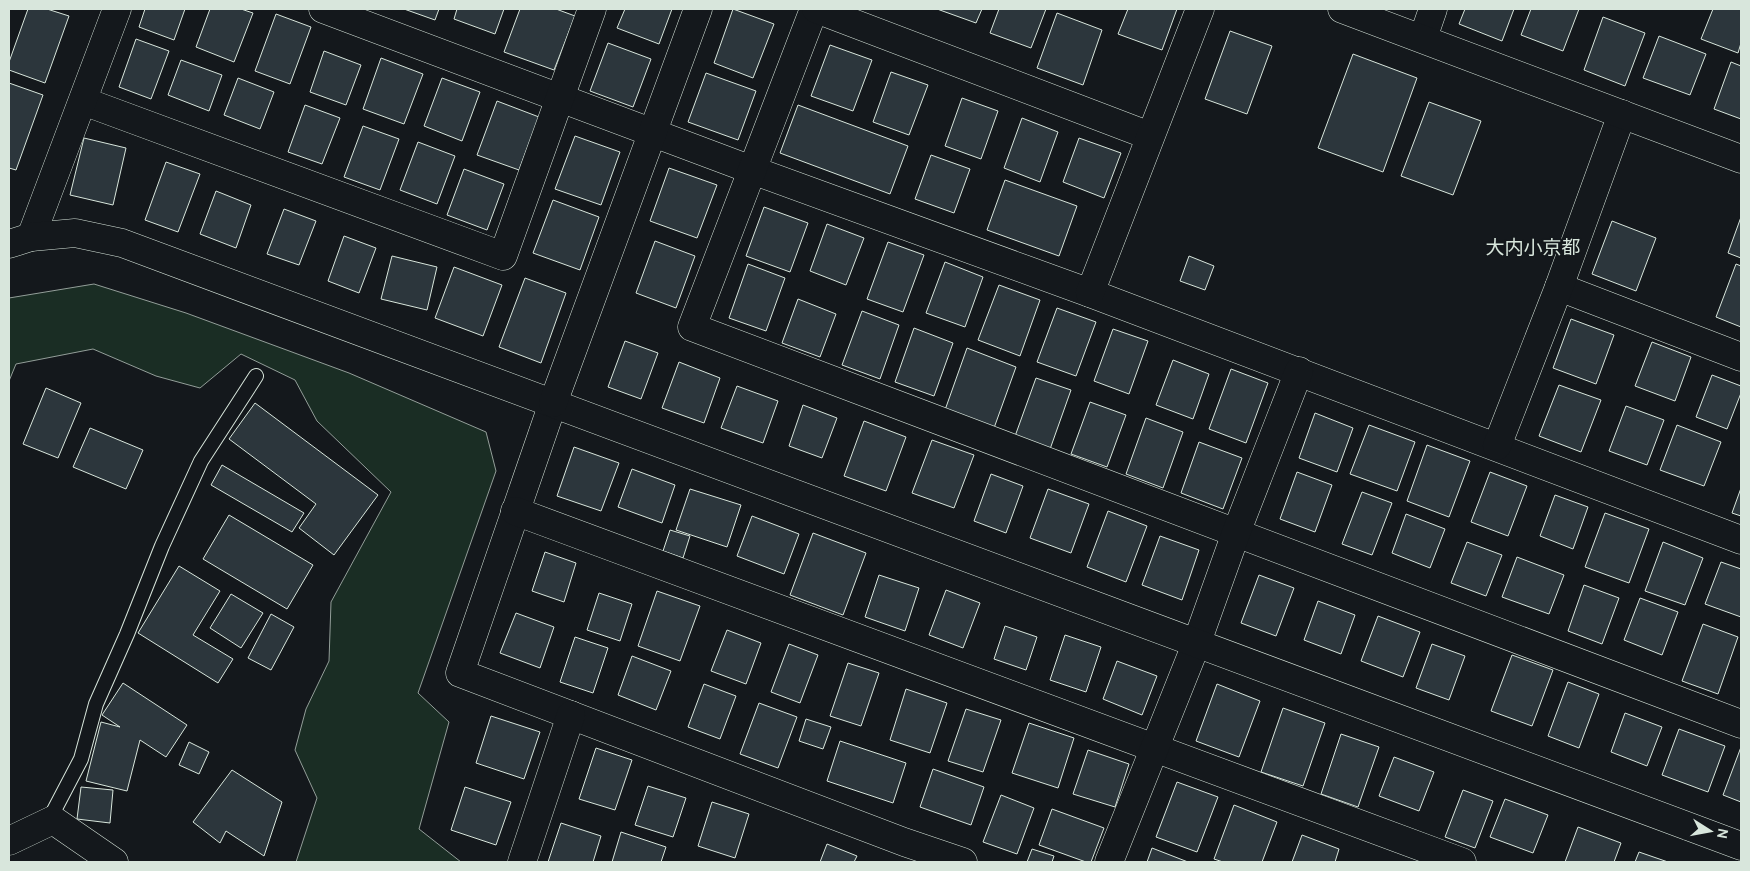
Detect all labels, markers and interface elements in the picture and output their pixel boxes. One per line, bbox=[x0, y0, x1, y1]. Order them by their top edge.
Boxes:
district label: 大内小京都 bbox=[1485, 236, 1581, 259]
north arrow bbox=[1685, 806, 1735, 856]
text: N bbox=[1713, 827, 1733, 840]

